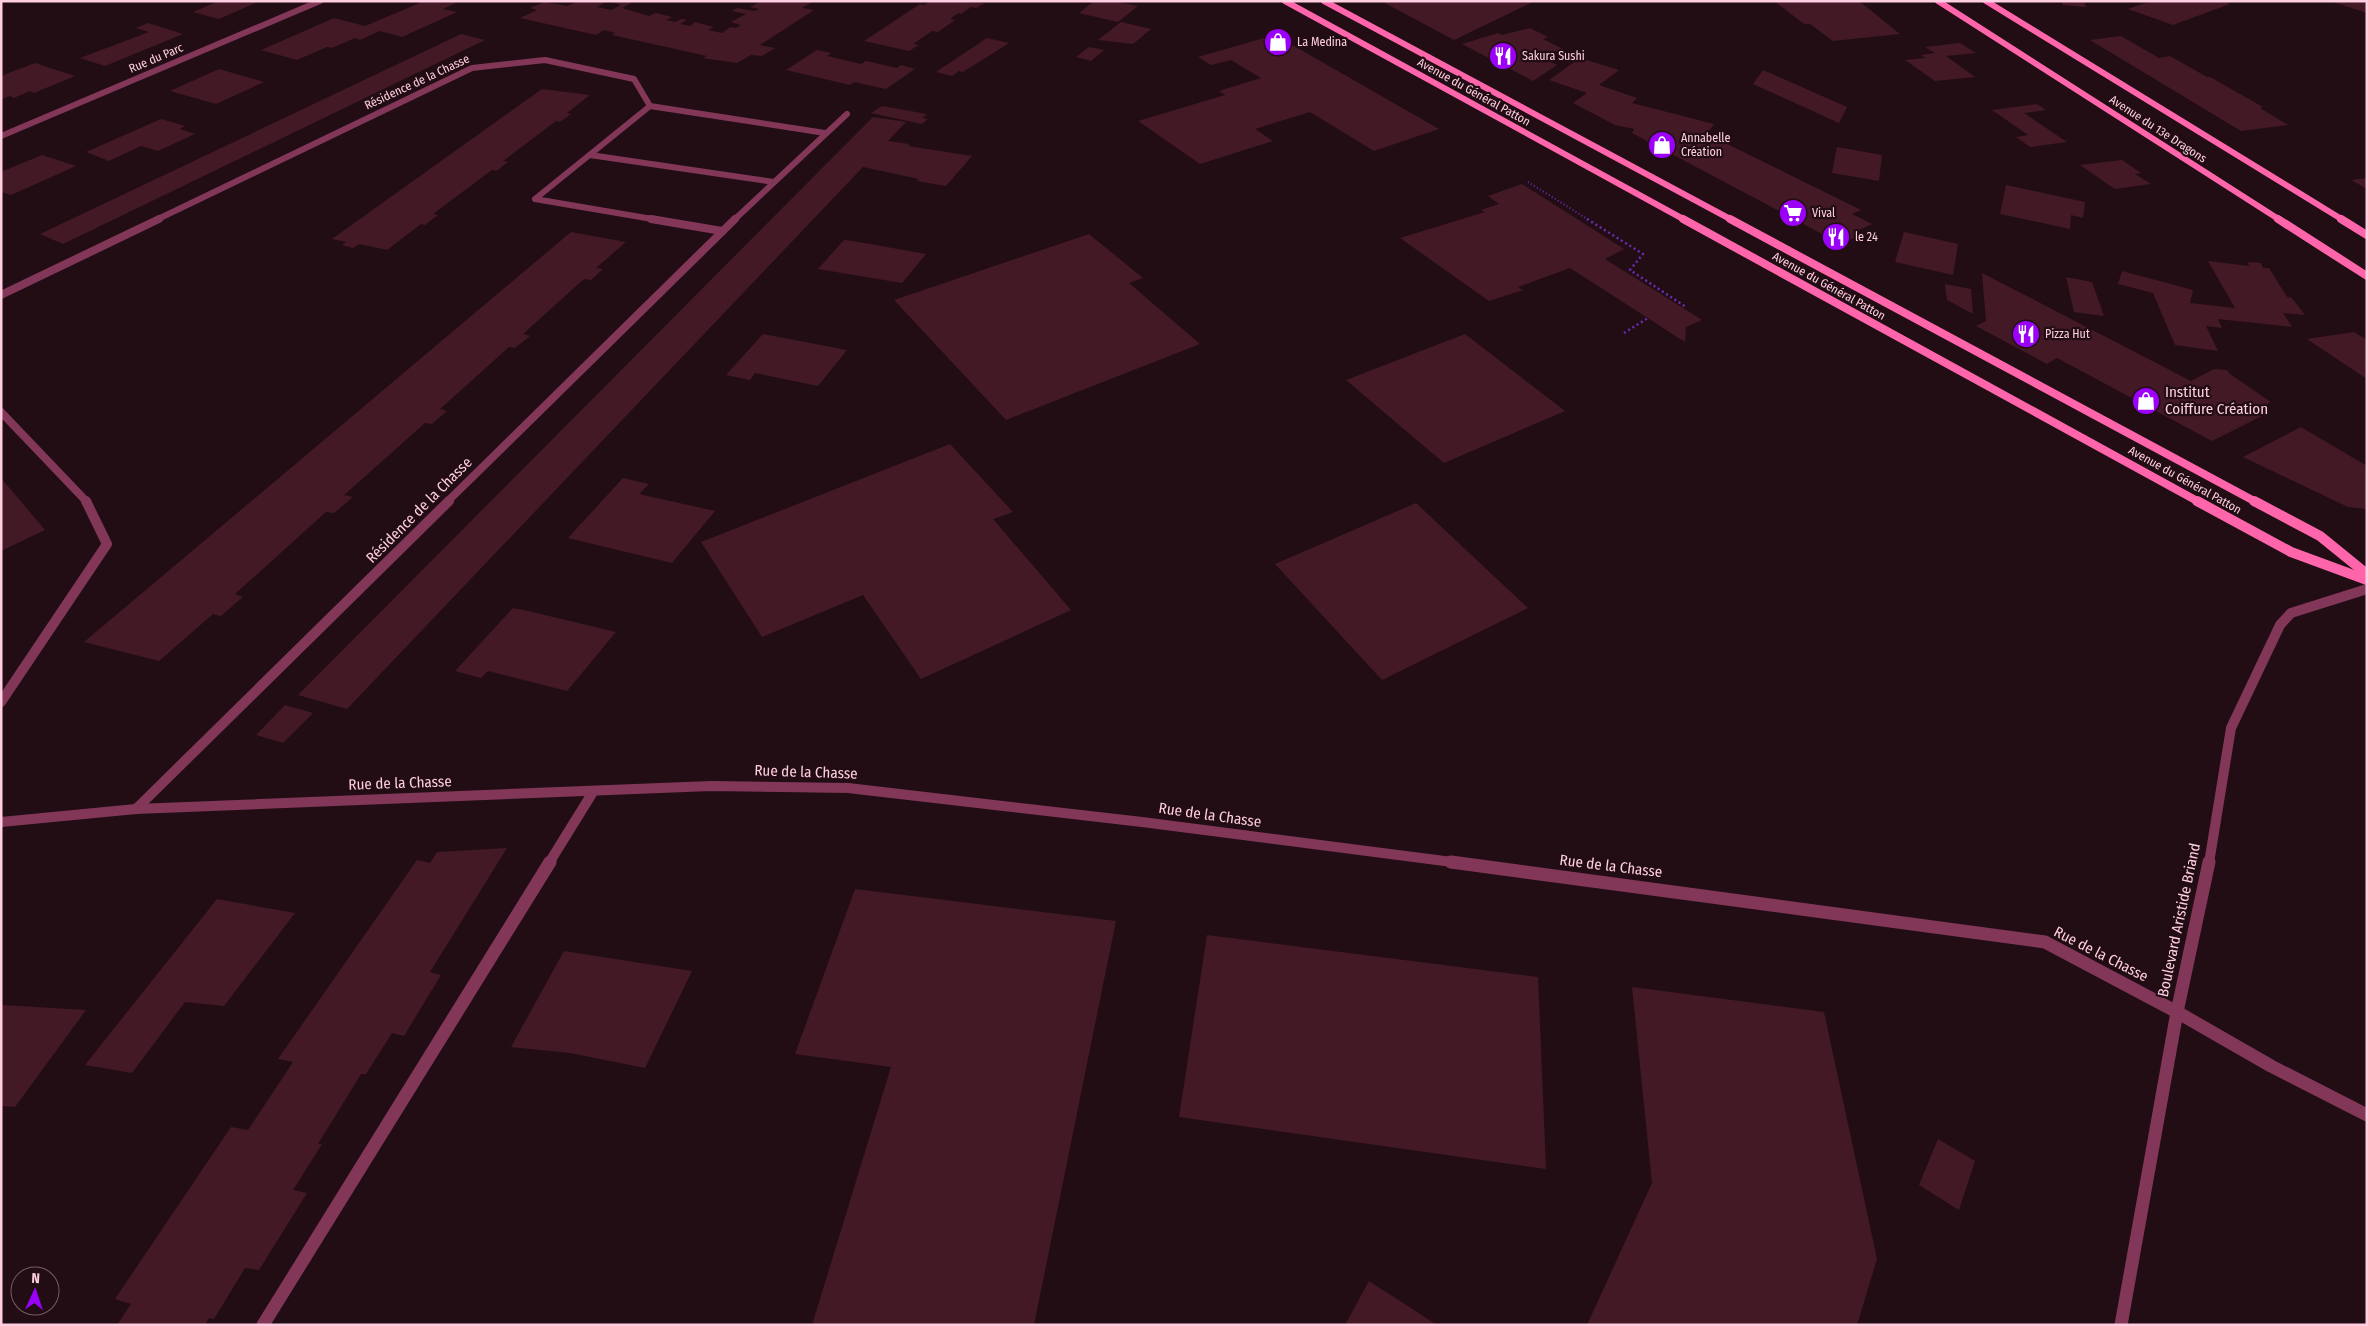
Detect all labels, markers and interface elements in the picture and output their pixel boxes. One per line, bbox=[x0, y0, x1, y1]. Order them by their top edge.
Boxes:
shop icon: La Medina bbox=[1263, 27, 1293, 57]
place label: La Medina bbox=[1297, 35, 1347, 49]
street label: Rue du Parc bbox=[127, 40, 185, 76]
restaurant icon: Sakura Sushi bbox=[1488, 41, 1518, 71]
place label: Sakura Sushi bbox=[1522, 49, 1585, 63]
street label: Résidence de la Chasse bbox=[362, 52, 472, 112]
street label: Avenue du Général Patton bbox=[1415, 55, 1533, 129]
street label: Avenue du 13e Dragons bbox=[2107, 92, 2209, 166]
shop icon: Annabelle Création bbox=[1647, 130, 1677, 160]
place label: Annabelle Création bbox=[1681, 131, 1730, 159]
supermarket icon: Vival bbox=[1778, 198, 1808, 228]
place label: Vival bbox=[1812, 206, 1835, 220]
restaurant icon: le 24 bbox=[1821, 222, 1851, 252]
place label: le 24 bbox=[1855, 230, 1878, 244]
street label: Avenue du Général Patton bbox=[1770, 249, 1888, 323]
restaurant icon: Pizza Hut bbox=[2011, 319, 2041, 349]
place label: Pizza Hut bbox=[2045, 327, 2090, 341]
place label: Institut Coiffure Création bbox=[2165, 383, 2268, 418]
shop icon: Institut Coiffure Création bbox=[2131, 386, 2161, 416]
street label: Avenue du Général Patton bbox=[2126, 443, 2244, 517]
street label: Résidence de la Chasse bbox=[362, 453, 476, 567]
street label: Rue de la Chasse bbox=[754, 761, 858, 783]
street label: Rue de la Chasse bbox=[348, 772, 452, 794]
street label: Rue de la Chasse bbox=[1158, 799, 1262, 831]
street label: Boulevard Aristide Briand bbox=[2154, 841, 2204, 999]
street label: Rue de la Chasse bbox=[1559, 851, 1663, 881]
street label: Rue de la Chasse bbox=[2051, 923, 2151, 985]
north arrow bbox=[10, 1266, 60, 1316]
text: N bbox=[31, 1270, 40, 1287]

